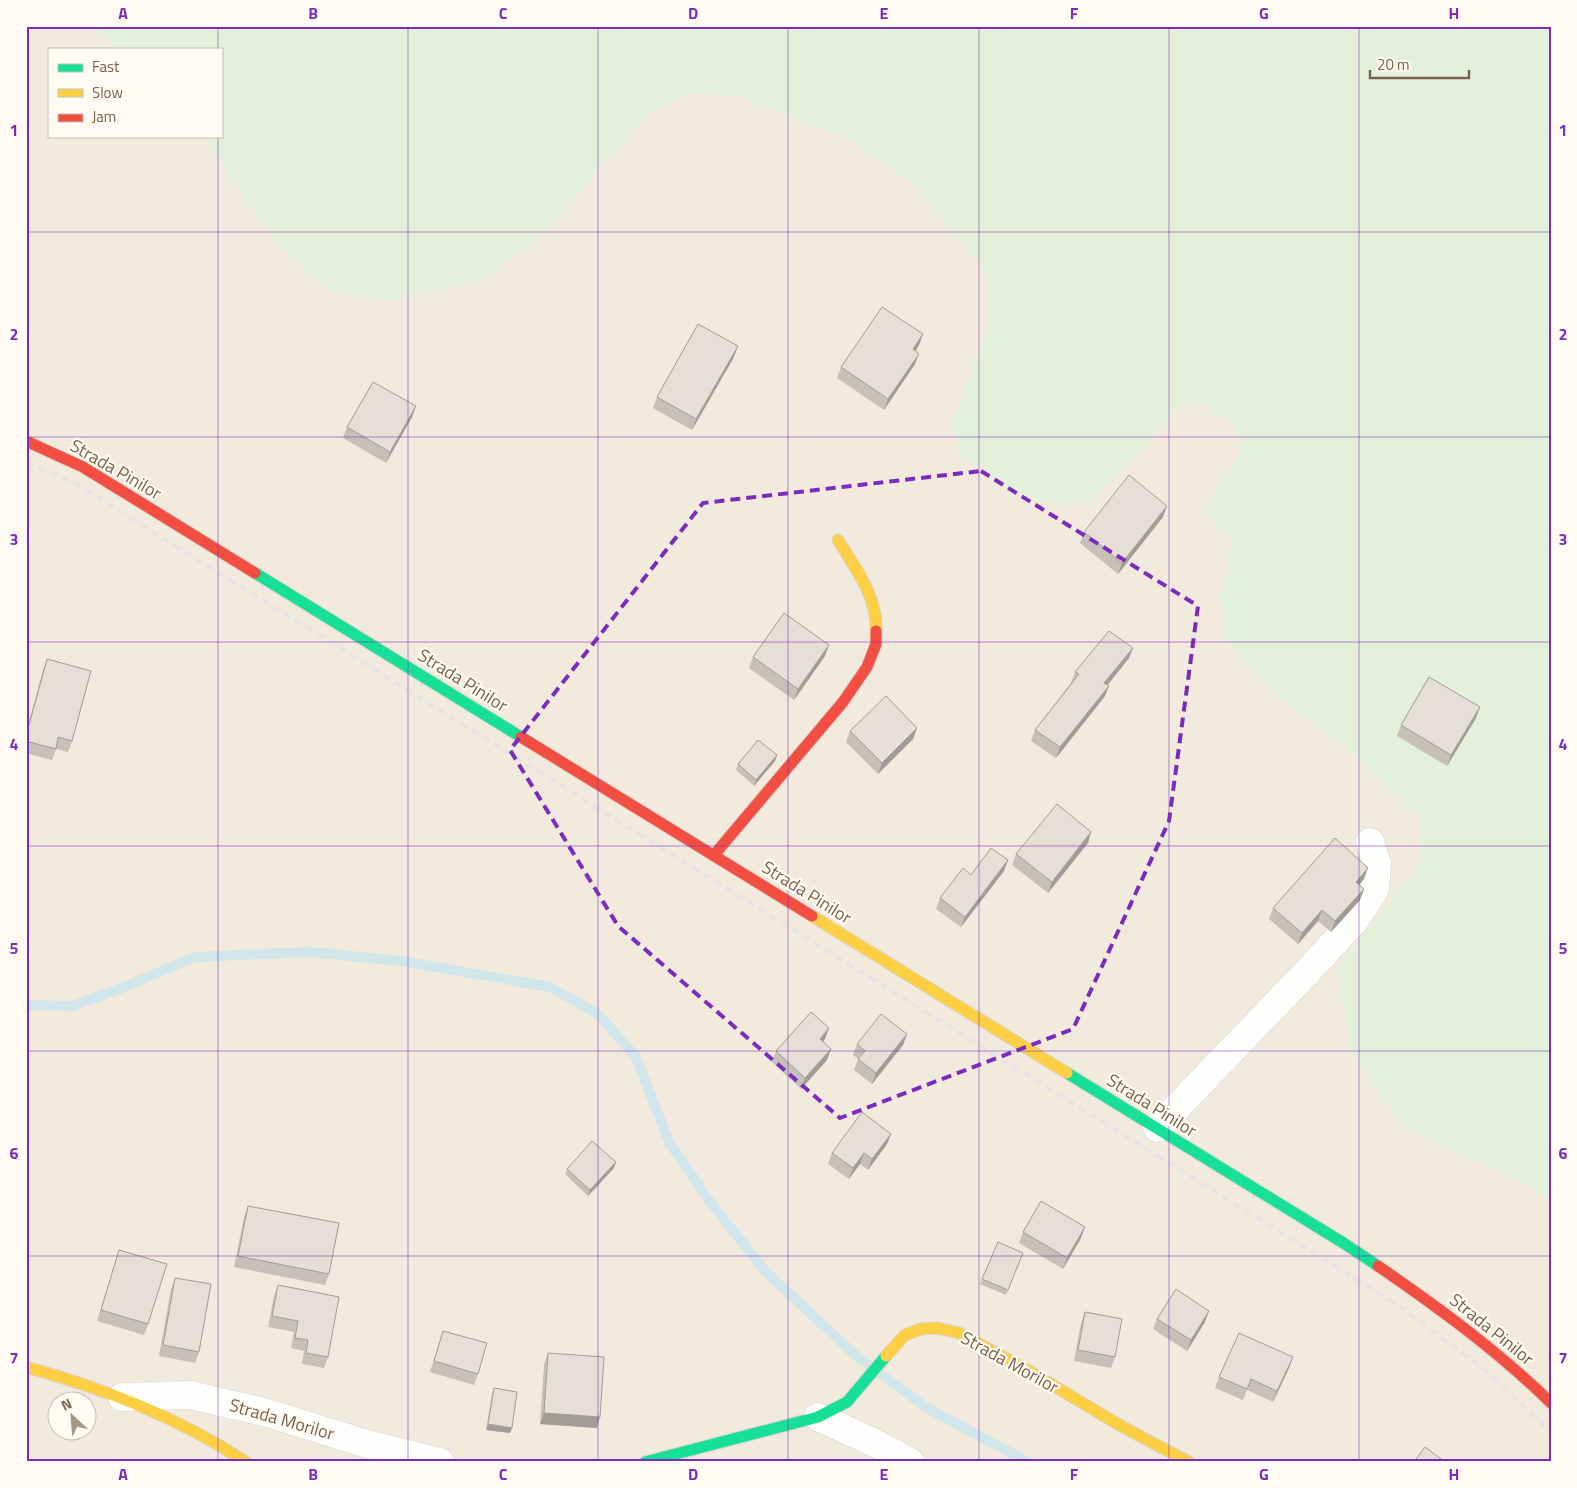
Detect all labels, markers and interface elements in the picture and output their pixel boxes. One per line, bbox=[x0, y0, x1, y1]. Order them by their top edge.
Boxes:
text: A bbox=[118, 1, 128, 25]
text: B bbox=[308, 1, 318, 25]
text: C bbox=[499, 1, 508, 25]
text: D bbox=[688, 1, 698, 25]
text: E bbox=[880, 1, 889, 25]
text: F bbox=[1070, 1, 1079, 25]
text: G bbox=[1259, 1, 1269, 25]
text: H bbox=[1449, 1, 1459, 25]
legend bbox=[48, 48, 222, 138]
scale bar bbox=[1370, 48, 1468, 80]
text: 20 m bbox=[1377, 53, 1410, 76]
text: Fast bbox=[92, 55, 120, 78]
text: Slow bbox=[92, 81, 123, 104]
text: Jam bbox=[92, 105, 116, 128]
text: 1 bbox=[10, 118, 18, 142]
text: 1 bbox=[1559, 118, 1567, 142]
text: 2 bbox=[10, 322, 18, 346]
text: 2 bbox=[1559, 322, 1567, 346]
street label: Strada Pinilor bbox=[65, 432, 167, 506]
text: 3 bbox=[10, 527, 18, 551]
text: 3 bbox=[1559, 527, 1567, 551]
street label: Strada Pinilor bbox=[413, 642, 513, 718]
text: 4 bbox=[10, 732, 19, 756]
text: 4 bbox=[1559, 732, 1568, 756]
street label: Strada Pinilor bbox=[757, 854, 857, 930]
text: 5 bbox=[10, 936, 19, 960]
text: 5 bbox=[1559, 936, 1568, 960]
street label: Strada Pinilor bbox=[1102, 1067, 1202, 1143]
text: 6 bbox=[10, 1141, 19, 1165]
text: 6 bbox=[1559, 1141, 1568, 1165]
street label: Strada Pinilor bbox=[1444, 1286, 1540, 1372]
street label: Strada Morilor bbox=[956, 1324, 1064, 1400]
text: 7 bbox=[10, 1346, 18, 1370]
text: 7 bbox=[1559, 1346, 1567, 1370]
north arrow bbox=[48, 1390, 98, 1440]
street label: Strada Morilor bbox=[226, 1391, 338, 1447]
text: N bbox=[57, 1392, 75, 1415]
text: A bbox=[118, 1462, 128, 1486]
text: B bbox=[308, 1462, 318, 1486]
text: C bbox=[499, 1462, 508, 1486]
text: D bbox=[688, 1462, 698, 1486]
text: E bbox=[880, 1462, 889, 1486]
text: F bbox=[1070, 1462, 1079, 1486]
text: G bbox=[1259, 1462, 1269, 1486]
text: H bbox=[1449, 1462, 1459, 1486]

